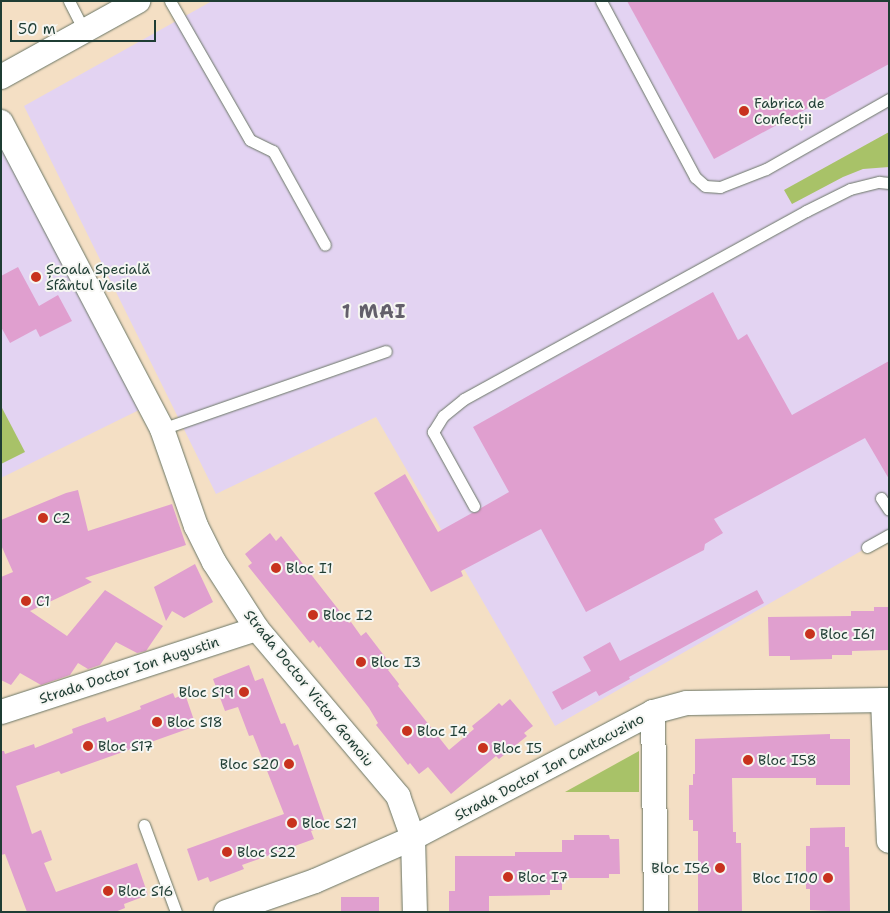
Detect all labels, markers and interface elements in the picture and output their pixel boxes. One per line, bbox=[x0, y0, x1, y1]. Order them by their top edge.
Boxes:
scale bar bbox=[12, 10, 159, 42]
text: 50 m bbox=[18, 19, 56, 39]
place label: Fabrica de Confecții bbox=[754, 95, 825, 128]
marker: Fabrica de Confecții bbox=[738, 105, 750, 117]
place label: Școala Specială Sfântul Vasile bbox=[46, 261, 150, 294]
marker: Școala Specială Sfântul Vasile bbox=[30, 271, 42, 283]
district label: 1 MAI bbox=[341, 301, 407, 323]
place label: C2 bbox=[53, 510, 71, 526]
marker: C2 bbox=[37, 512, 49, 524]
place label: Bloc I1 bbox=[286, 560, 332, 576]
marker: Bloc I1 bbox=[270, 562, 282, 574]
place label: C1 bbox=[36, 593, 50, 609]
marker: C1 bbox=[20, 595, 32, 607]
street label: Strada Doctor Victor Gomoiu bbox=[241, 606, 377, 770]
place label: Bloc I2 bbox=[323, 607, 373, 623]
marker: Bloc I2 bbox=[307, 609, 319, 621]
place label: Bloc I61 bbox=[820, 626, 875, 642]
marker: Bloc I61 bbox=[804, 628, 816, 640]
street label: Strada Doctor Ion Augustin bbox=[37, 633, 221, 707]
place label: Bloc I3 bbox=[371, 654, 421, 670]
marker: Bloc I3 bbox=[355, 656, 367, 668]
place label: Bloc S19 bbox=[179, 684, 234, 700]
marker: Bloc S19 bbox=[238, 686, 250, 698]
street label: Strada Doctor Ion Cantacuzino bbox=[452, 710, 646, 824]
place label: Bloc S18 bbox=[167, 714, 223, 730]
marker: Bloc S18 bbox=[151, 716, 163, 728]
place label: Bloc I4 bbox=[417, 723, 467, 739]
marker: Bloc I4 bbox=[401, 725, 413, 737]
place label: Bloc S17 bbox=[98, 738, 153, 754]
marker: Bloc S17 bbox=[82, 740, 94, 752]
place label: Bloc I5 bbox=[493, 740, 542, 756]
marker: Bloc I5 bbox=[477, 742, 489, 754]
place label: Bloc I58 bbox=[758, 752, 817, 768]
marker: Bloc I58 bbox=[742, 754, 754, 766]
place label: Bloc S20 bbox=[220, 756, 279, 772]
marker: Bloc S20 bbox=[283, 758, 295, 770]
place label: Bloc S21 bbox=[302, 815, 357, 831]
marker: Bloc S21 bbox=[286, 817, 298, 829]
place label: Bloc S22 bbox=[237, 844, 296, 860]
marker: Bloc S22 bbox=[221, 846, 233, 858]
place label: Bloc I56 bbox=[651, 860, 710, 876]
marker: Bloc I56 bbox=[714, 862, 726, 874]
place label: Bloc I7 bbox=[518, 869, 568, 885]
place label: Bloc I100 bbox=[752, 870, 818, 886]
marker: Bloc I7 bbox=[502, 871, 514, 883]
marker: Bloc I100 bbox=[822, 872, 834, 884]
place label: Bloc S16 bbox=[118, 883, 173, 899]
marker: Bloc S16 bbox=[102, 885, 114, 897]

